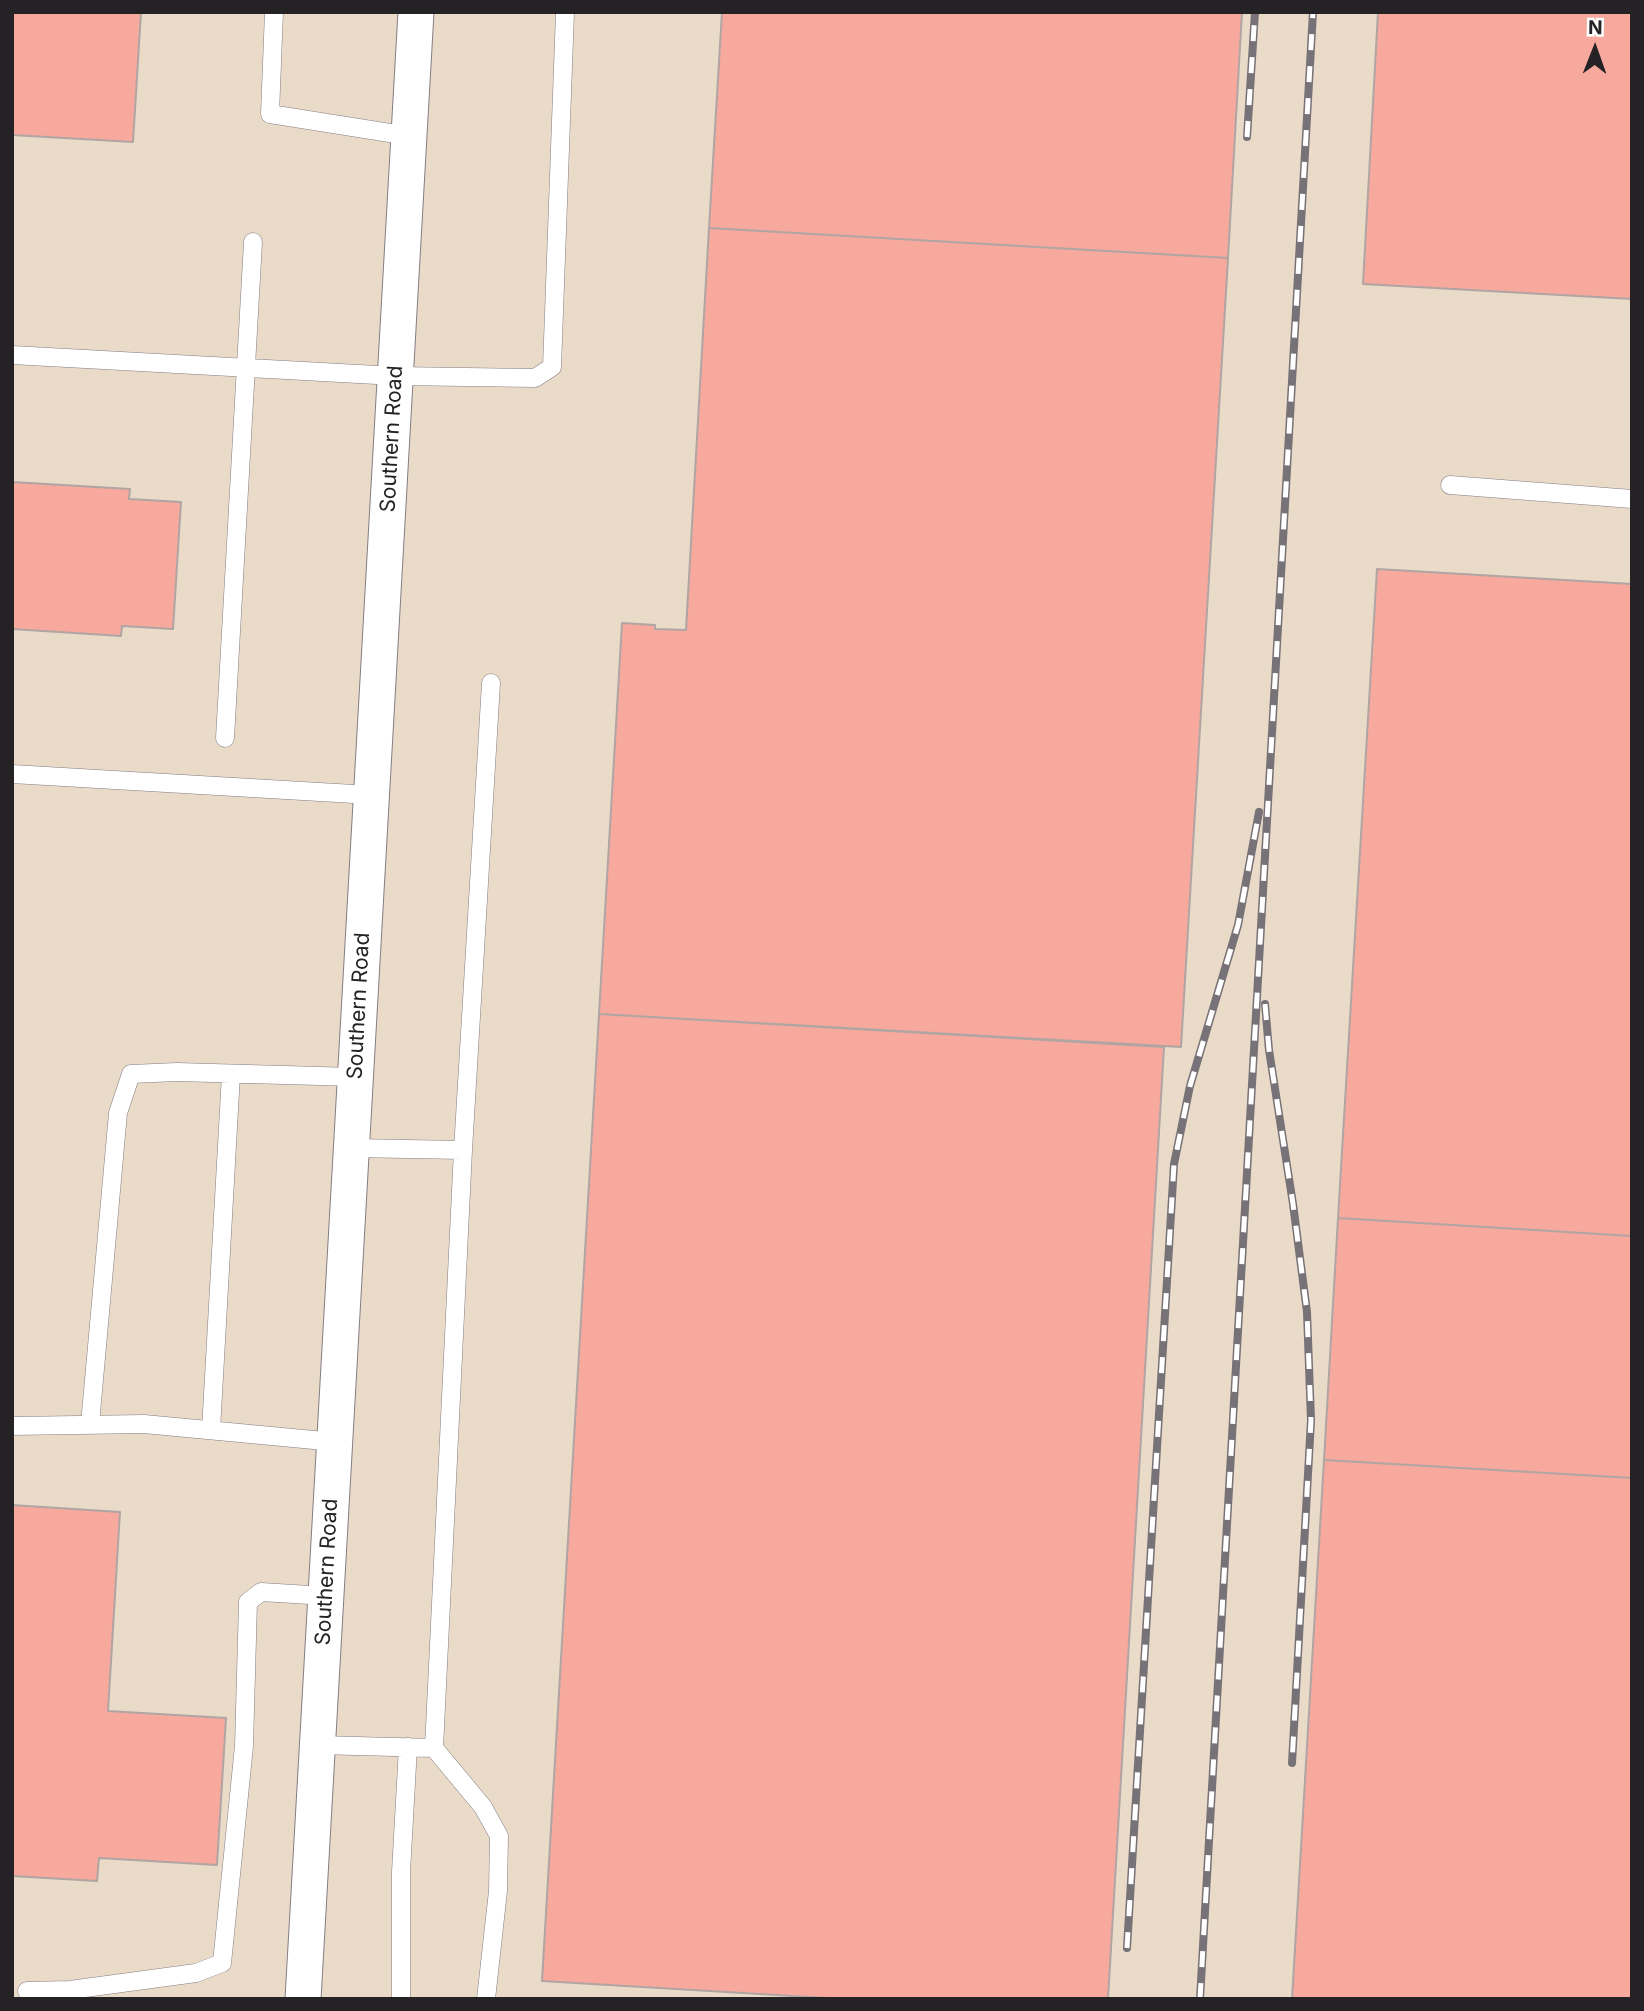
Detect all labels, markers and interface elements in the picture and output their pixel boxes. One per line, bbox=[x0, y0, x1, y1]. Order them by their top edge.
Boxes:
north arrow bbox=[1560, 14, 1630, 84]
text: N bbox=[1588, 16, 1603, 39]
street label: Southern Road bbox=[376, 365, 408, 513]
street label: Southern Road bbox=[343, 932, 375, 1080]
street label: Southern Road bbox=[311, 1498, 343, 1646]

